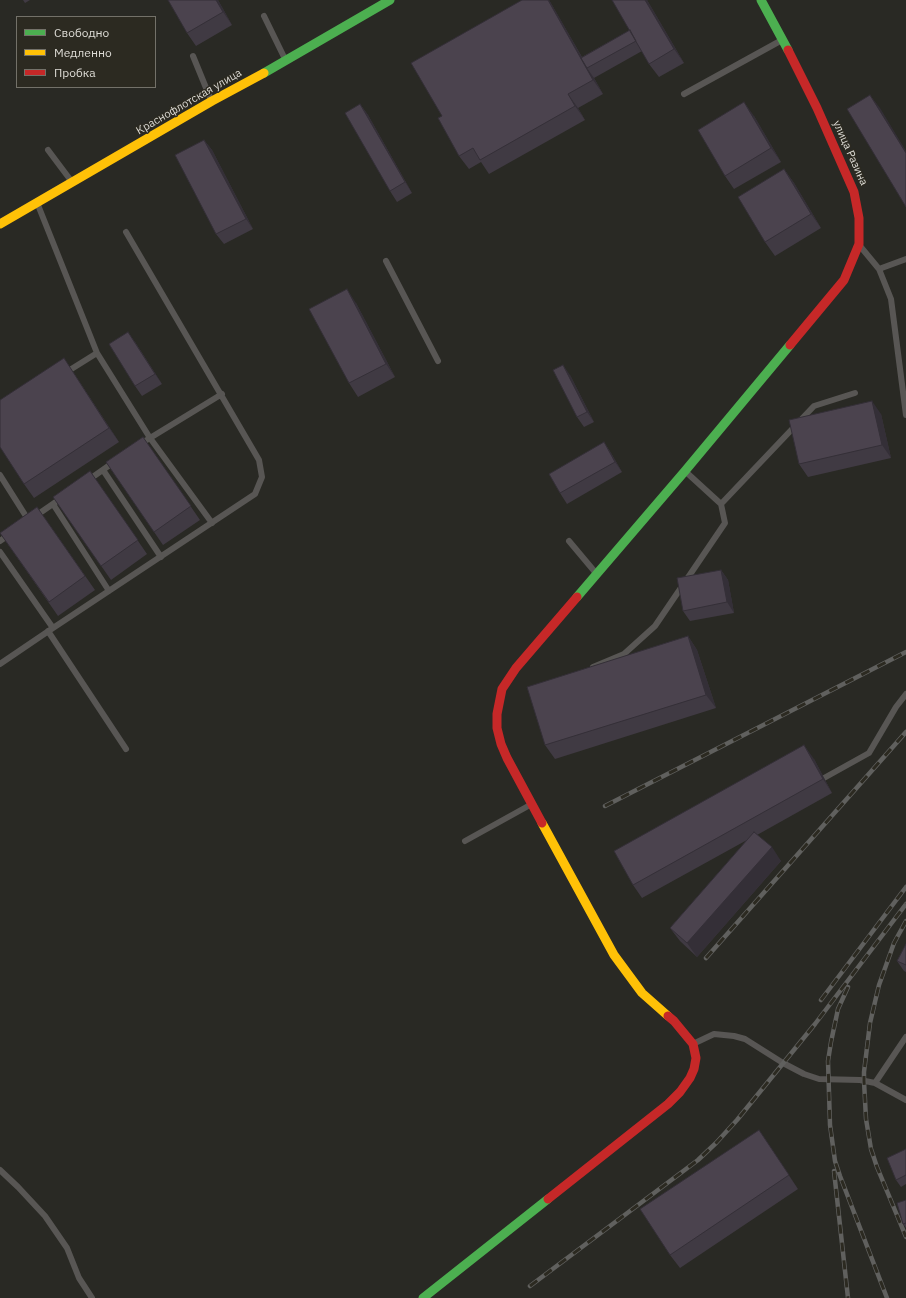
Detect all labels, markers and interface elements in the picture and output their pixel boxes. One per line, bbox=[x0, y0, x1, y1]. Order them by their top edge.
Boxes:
legend bbox=[16, 16, 156, 88]
text: Свободно bbox=[54, 25, 109, 40]
text: Медленно bbox=[54, 45, 112, 60]
text: Пробка bbox=[54, 65, 96, 80]
street label: Краснофлотская улица bbox=[134, 66, 244, 138]
street label: улица Разина bbox=[830, 118, 870, 188]

